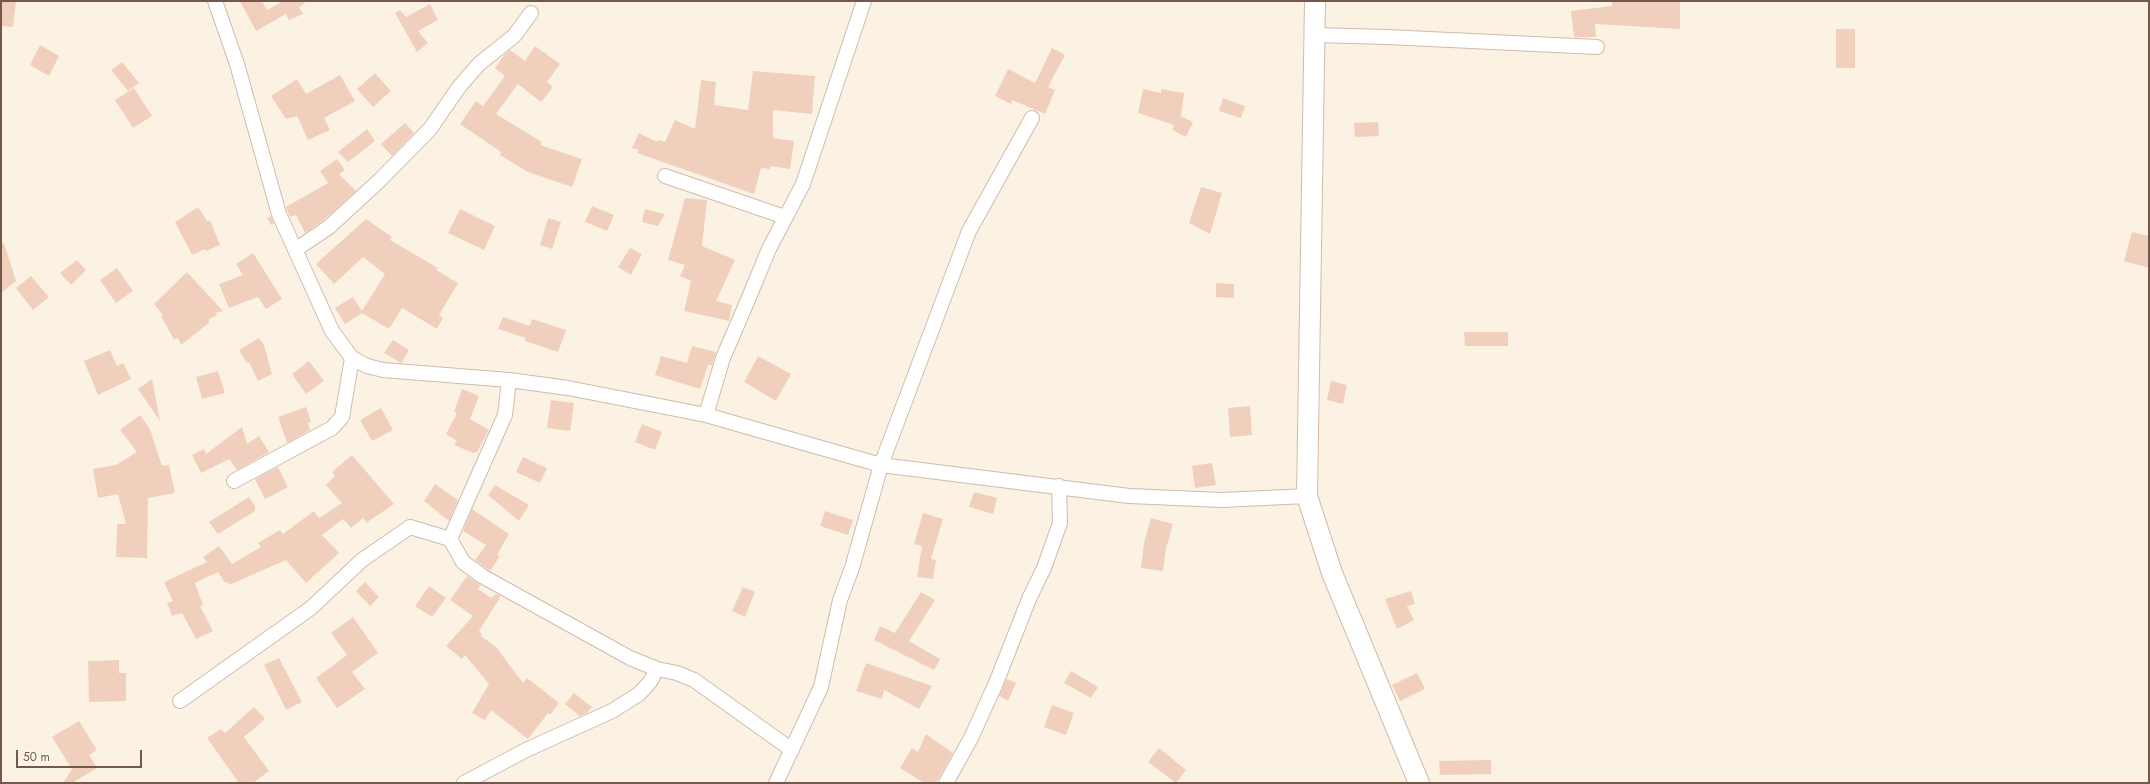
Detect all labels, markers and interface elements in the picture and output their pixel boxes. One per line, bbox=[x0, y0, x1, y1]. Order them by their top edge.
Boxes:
scale bar bbox=[18, 742, 144, 768]
text: 50 m bbox=[23, 748, 50, 766]

